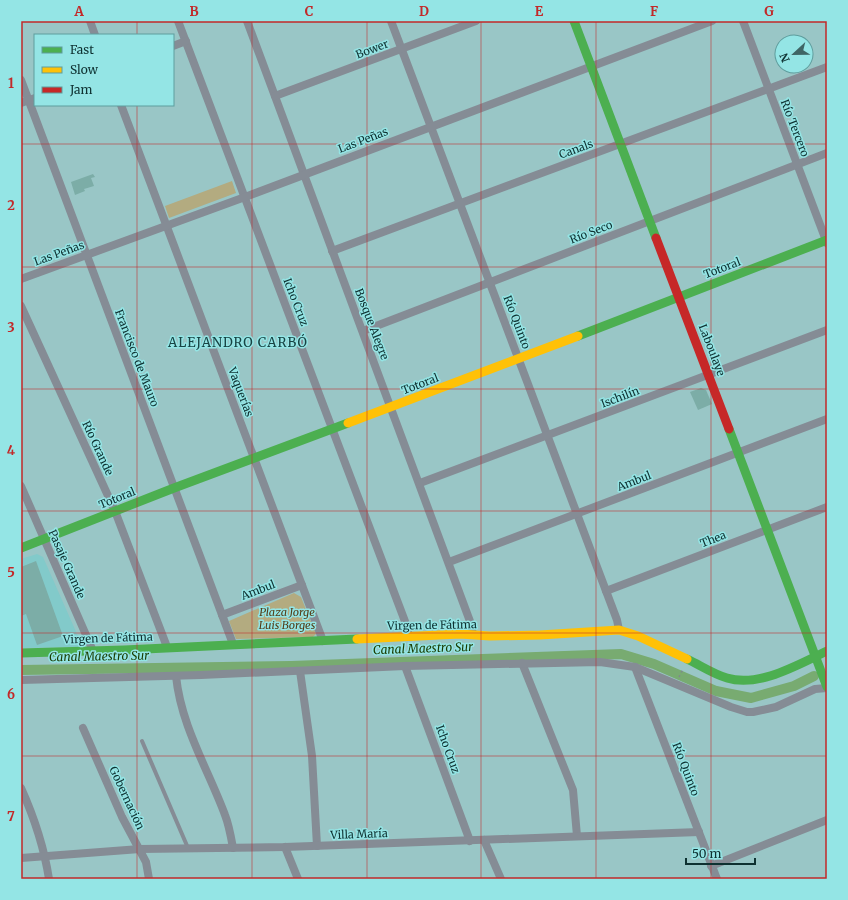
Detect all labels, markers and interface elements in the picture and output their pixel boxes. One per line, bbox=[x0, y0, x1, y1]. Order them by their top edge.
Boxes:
text: A bbox=[73, 3, 84, 20]
text: B bbox=[189, 3, 199, 20]
text: C bbox=[305, 3, 314, 20]
text: D bbox=[419, 3, 429, 20]
text: E bbox=[535, 3, 544, 20]
text: F bbox=[650, 3, 658, 20]
text: G bbox=[764, 3, 774, 20]
legend bbox=[34, 34, 174, 106]
north arrow bbox=[774, 34, 814, 74]
street label: Bower bbox=[354, 36, 390, 62]
text: Fast bbox=[70, 42, 94, 57]
text: N bbox=[776, 51, 793, 64]
text: Slow bbox=[70, 62, 99, 77]
text: 1 bbox=[8, 75, 14, 92]
text: Jam bbox=[69, 82, 93, 97]
street label: Río Tercero bbox=[778, 97, 813, 159]
street label: Las Peñas bbox=[336, 124, 390, 156]
street label: Canals bbox=[557, 136, 595, 162]
text: 2 bbox=[7, 197, 15, 214]
street label: Río Seco bbox=[568, 217, 615, 247]
street label: Las Peñas bbox=[32, 237, 86, 269]
street label: Totoral bbox=[702, 254, 743, 281]
street label: Icho Cruz bbox=[280, 276, 312, 328]
street label: Bosque Alegre bbox=[352, 286, 392, 362]
street label: Río Quinto bbox=[500, 293, 534, 351]
street label: Francisco de Mauro bbox=[112, 307, 162, 409]
text: 3 bbox=[7, 319, 15, 336]
street label: Laboulaye bbox=[696, 322, 728, 378]
district label: ALEJANDRO CARBÓ bbox=[167, 333, 308, 351]
street label: Vaquerías bbox=[225, 364, 257, 419]
street label: Totoral bbox=[400, 370, 441, 397]
street label: Ischilín bbox=[599, 383, 642, 411]
street label: Río Grande bbox=[79, 419, 117, 478]
text: 4 bbox=[7, 442, 16, 459]
street label: Ambul bbox=[614, 468, 654, 494]
street label: Totoral bbox=[97, 484, 138, 512]
street label: Pasaje Grande bbox=[46, 527, 89, 601]
street label: Thea bbox=[698, 528, 728, 550]
text: 5 bbox=[7, 564, 15, 581]
street label: Ambul bbox=[238, 577, 278, 603]
park label: Plaza Jorge Luis Borges bbox=[259, 605, 316, 632]
street label: Virgen de Fátima bbox=[386, 617, 477, 633]
street label: Virgen de Fátima bbox=[62, 629, 153, 647]
water label: Canal Maestro Sur bbox=[373, 639, 474, 657]
water label: Canal Maestro Sur bbox=[49, 648, 150, 664]
text: 6 bbox=[7, 686, 15, 703]
street label: Icho Cruz bbox=[433, 723, 463, 775]
street label: Río Quinto bbox=[669, 740, 703, 798]
street label: Gobernación bbox=[106, 764, 148, 833]
text: 7 bbox=[7, 808, 15, 825]
street label: Villa María bbox=[329, 826, 388, 842]
scale bar bbox=[686, 840, 755, 866]
text: 50 m bbox=[692, 846, 721, 861]

